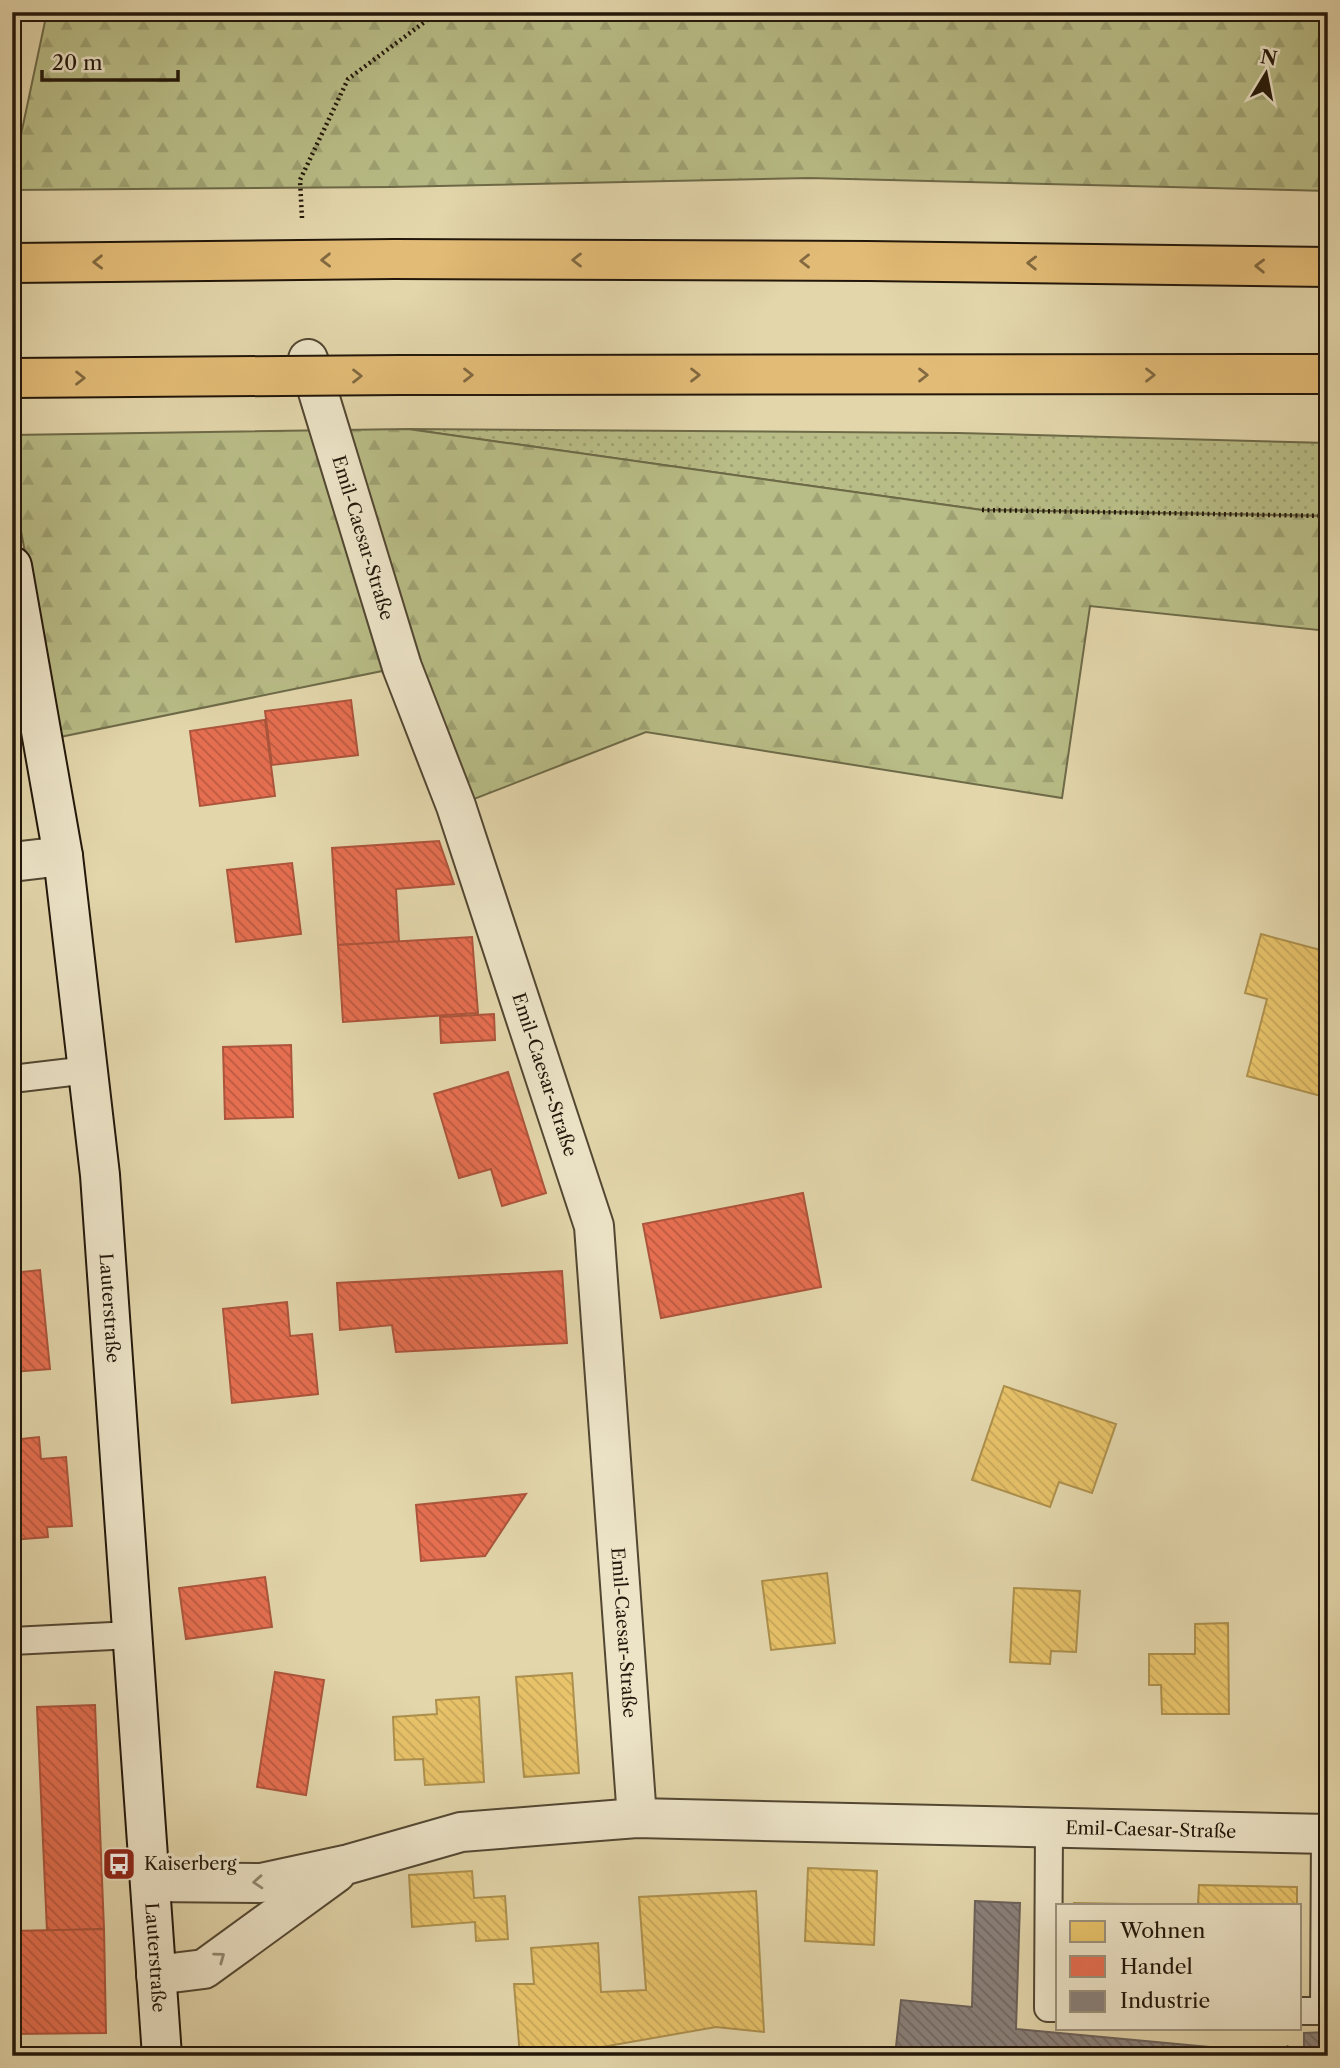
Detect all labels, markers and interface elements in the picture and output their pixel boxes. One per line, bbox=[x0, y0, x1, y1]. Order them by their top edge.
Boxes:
scale bar bbox=[42, 38, 178, 82]
north arrow bbox=[1232, 38, 1302, 108]
text: N bbox=[1259, 45, 1279, 71]
text: 20 m bbox=[52, 50, 103, 75]
one-way arrow bbox=[320, 252, 331, 268]
one-way arrow bbox=[571, 252, 582, 268]
one-way arrow bbox=[799, 253, 809, 269]
one-way arrow bbox=[93, 254, 103, 270]
one-way arrow bbox=[1026, 255, 1037, 271]
one-way arrow bbox=[1254, 258, 1264, 274]
one-way arrow bbox=[463, 367, 474, 383]
one-way arrow bbox=[691, 367, 701, 383]
one-way arrow bbox=[918, 367, 929, 383]
one-way arrow bbox=[1146, 367, 1156, 383]
one-way arrow bbox=[352, 368, 363, 384]
one-way arrow bbox=[76, 370, 86, 386]
street label: Emil-Caesar-Straße bbox=[327, 453, 398, 623]
street label: Emil-Caesar-Straße bbox=[507, 990, 581, 1159]
street label: Lauterstraße bbox=[95, 1252, 124, 1364]
street label: Emil-Caesar-Straße bbox=[606, 1547, 641, 1719]
street label: Emil-Caesar-Straße bbox=[1065, 1817, 1237, 1843]
bus stop icon: Kaiserberg bbox=[100, 1845, 138, 1883]
place label: Kaiserberg bbox=[144, 1853, 237, 1875]
one-way arrow bbox=[252, 1874, 263, 1889]
street label: Lauterstraße bbox=[140, 1902, 170, 2013]
legend bbox=[1056, 1904, 1302, 2030]
text: Wohnen bbox=[1119, 1918, 1205, 1943]
one-way arrow bbox=[212, 1953, 225, 1965]
text: Handel bbox=[1120, 1954, 1193, 1979]
text: Industrie bbox=[1120, 1988, 1210, 2013]

